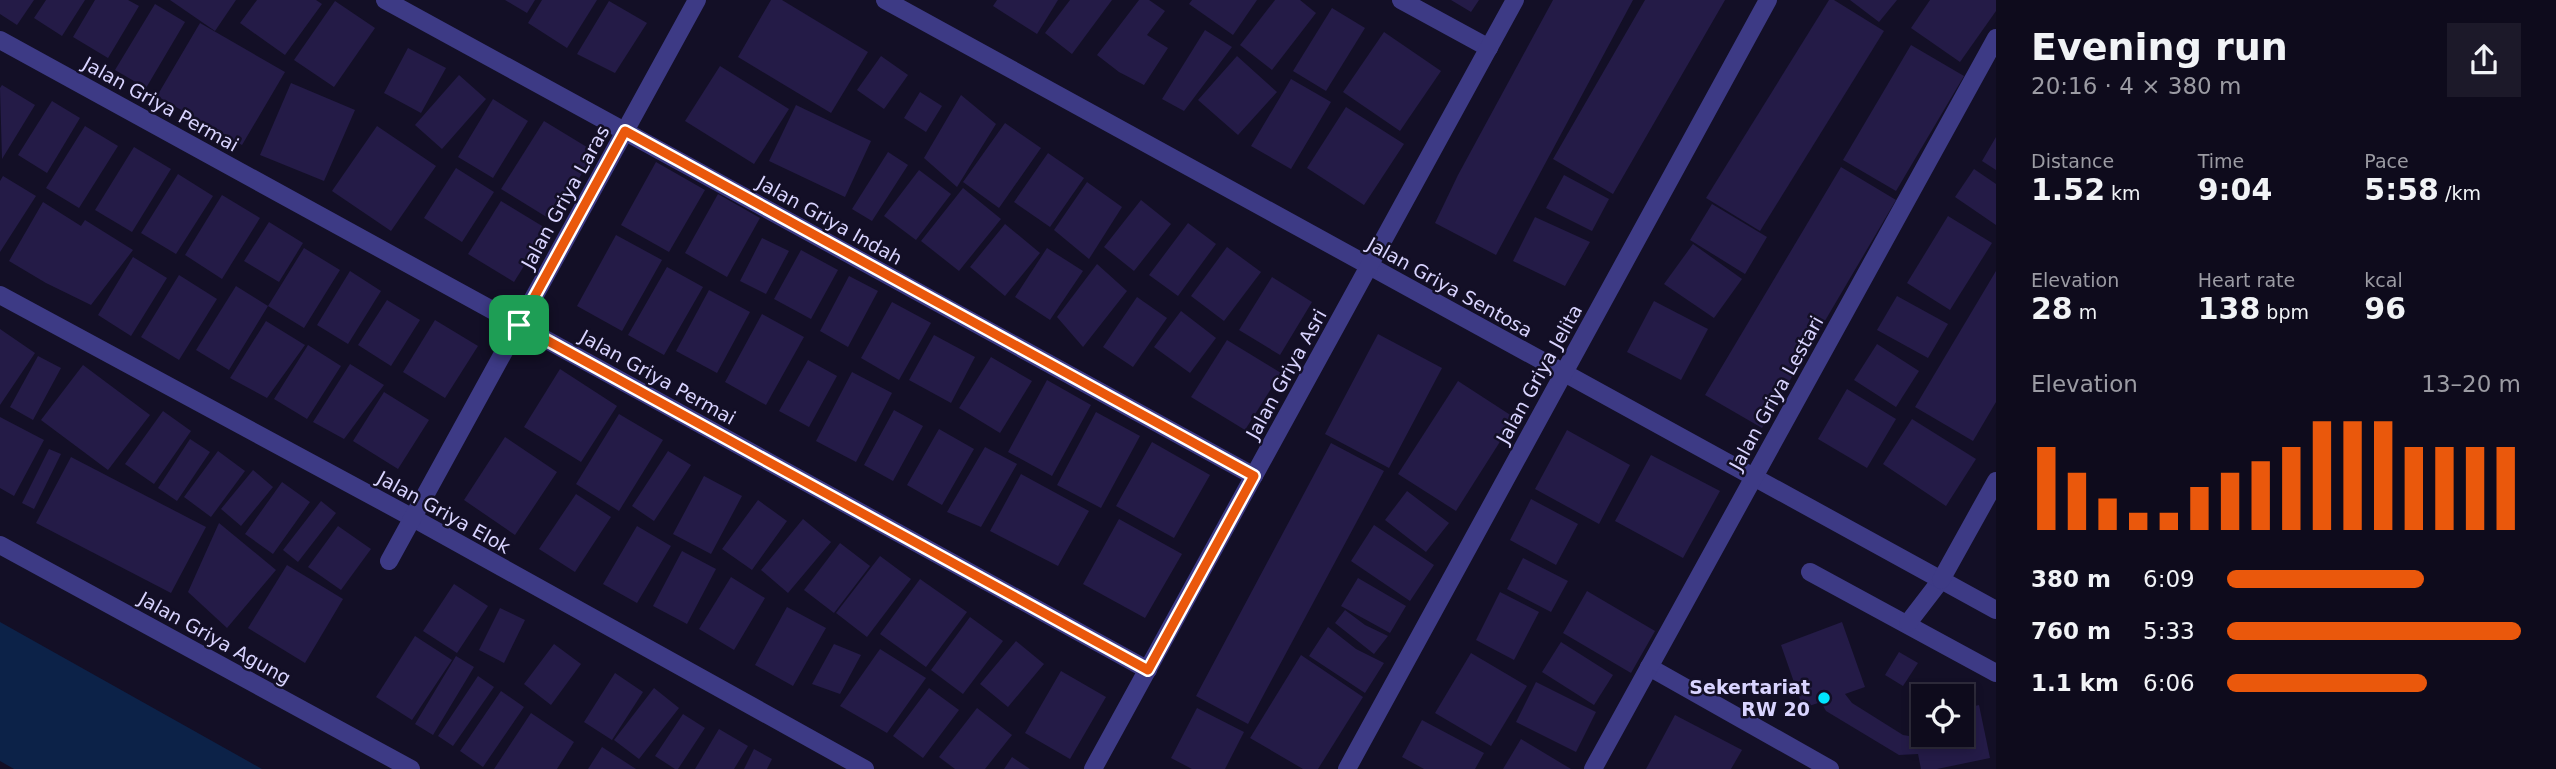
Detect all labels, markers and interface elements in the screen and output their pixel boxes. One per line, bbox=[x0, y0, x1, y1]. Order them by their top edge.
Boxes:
button: share bbox=[2447, 23, 2521, 97]
text: Evening run bbox=[2031, 25, 2288, 69]
street label: Jalan Griya Permai bbox=[79, 52, 243, 156]
text: 20:16 · 4 × 380 m bbox=[2031, 73, 2241, 99]
street label: Jalan Griya Laras bbox=[516, 121, 614, 273]
text: Distance bbox=[2031, 150, 2114, 172]
text: Time bbox=[2198, 150, 2244, 172]
text: Pace bbox=[2364, 150, 2409, 172]
street label: Jalan Griya Indah bbox=[753, 171, 906, 269]
text: 1.52 bbox=[2031, 172, 2105, 207]
text: 9:04 bbox=[2198, 172, 2272, 207]
text: 5:58 bbox=[2364, 172, 2439, 207]
text: km bbox=[2105, 182, 2141, 204]
text: /km bbox=[2439, 182, 2481, 204]
street label: Jalan Griya Sentosa bbox=[1363, 232, 1536, 342]
text: Elevation bbox=[2031, 269, 2119, 291]
text: Heart rate bbox=[2198, 269, 2295, 291]
text: kcal bbox=[2364, 269, 2403, 291]
text: 28 bbox=[2031, 291, 2073, 326]
text: 138 bbox=[2198, 291, 2260, 326]
text: 96 bbox=[2364, 291, 2406, 326]
pin bbox=[489, 295, 549, 355]
street label: Jalan Griya Jelita bbox=[1491, 300, 1586, 448]
text: m bbox=[2073, 301, 2097, 323]
text: bpm bbox=[2260, 301, 2309, 323]
street label: Jalan Griya Asri bbox=[1241, 305, 1331, 444]
icon: arrive bbox=[500, 306, 538, 344]
street label: Jalan Griya Lestari bbox=[1724, 312, 1828, 475]
street label: Jalan Griya Permai bbox=[576, 325, 740, 429]
text: Elevation bbox=[2031, 371, 2138, 397]
text: 13–20 m bbox=[2421, 371, 2521, 397]
street label: Jalan Griya Elok bbox=[373, 466, 514, 558]
text: 380 m bbox=[2031, 566, 2111, 592]
text: 6:09 bbox=[2143, 566, 2195, 592]
street label: Jalan Griya Agung bbox=[134, 587, 295, 689]
text: 760 m bbox=[2031, 618, 2111, 644]
text: 5:33 bbox=[2143, 618, 2195, 644]
text: 1.1 km bbox=[2031, 670, 2119, 696]
text: 6:06 bbox=[2143, 670, 2195, 696]
place label: Sekertariat RW 20 bbox=[1689, 676, 1810, 720]
map controls bbox=[1911, 684, 1974, 747]
button: locate bbox=[1911, 684, 1974, 747]
marker: Sekertariat RW 20 bbox=[1816, 690, 1832, 706]

